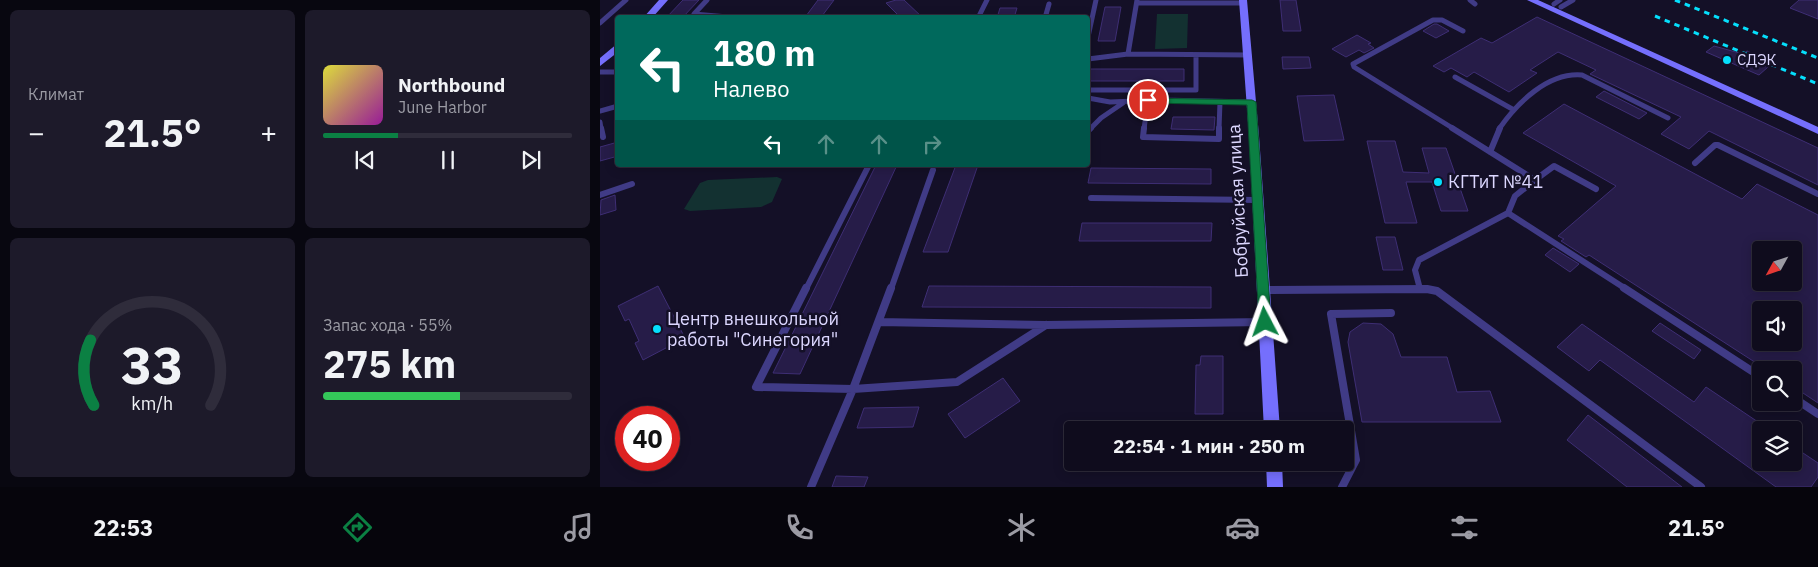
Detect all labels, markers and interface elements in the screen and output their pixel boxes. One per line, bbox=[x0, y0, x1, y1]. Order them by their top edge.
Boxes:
text: 180 m bbox=[713, 30, 816, 76]
icon: left bbox=[630, 35, 695, 100]
place label: СДЭК bbox=[1737, 50, 1777, 69]
marker: СДЭК bbox=[1721, 54, 1733, 66]
text: Northbound bbox=[398, 73, 505, 97]
text: Налево bbox=[713, 74, 790, 103]
pin bbox=[1127, 79, 1169, 121]
text: Климат bbox=[28, 84, 84, 104]
icon: arrive bbox=[1134, 86, 1162, 114]
text: June Harbor bbox=[398, 97, 487, 117]
text: 21.5° bbox=[103, 108, 202, 157]
text: − bbox=[28, 114, 45, 151]
text: + bbox=[260, 114, 277, 151]
street label: Бобруйская улица bbox=[1222, 123, 1253, 278]
icon: left bbox=[759, 130, 787, 158]
icon: ahead bbox=[812, 130, 840, 158]
icon: ahead bbox=[865, 130, 893, 158]
icon: right bbox=[918, 130, 946, 158]
icon: previous bbox=[351, 146, 379, 174]
icon: pause bbox=[434, 146, 462, 174]
icon: next bbox=[517, 146, 545, 174]
place label: КГТиТ №41 bbox=[1448, 170, 1543, 193]
marker: КГТиТ №41 bbox=[1432, 176, 1444, 188]
north arrow bbox=[1752, 241, 1802, 291]
map controls bbox=[1752, 241, 1802, 471]
position arrow bbox=[1238, 295, 1290, 347]
button: sound bbox=[1752, 301, 1802, 351]
place label: Центр внешкольной работы "Синегория" bbox=[667, 307, 839, 351]
text: Запас хода · 55% bbox=[323, 315, 452, 335]
marker: Центр внешкольной работы "Синегория" bbox=[651, 323, 663, 335]
text: 33 bbox=[121, 331, 184, 398]
text: 275 km bbox=[323, 339, 456, 388]
button: search bbox=[1752, 361, 1802, 411]
text: km/h bbox=[132, 392, 174, 415]
speed limit sign: 40 bbox=[615, 406, 680, 471]
button: layers bbox=[1752, 421, 1802, 471]
text: 22:54 · 1 мин · 250 m bbox=[1113, 434, 1305, 458]
icon: directions bbox=[340, 510, 375, 545]
icon: music bbox=[561, 510, 596, 545]
icon: phone bbox=[782, 510, 817, 545]
icon: climate bbox=[1004, 510, 1039, 545]
icon: car bbox=[1225, 510, 1260, 545]
icon: filters bbox=[1447, 510, 1482, 545]
text: 22:53 bbox=[93, 513, 153, 542]
text: 21.5° bbox=[1668, 513, 1725, 542]

